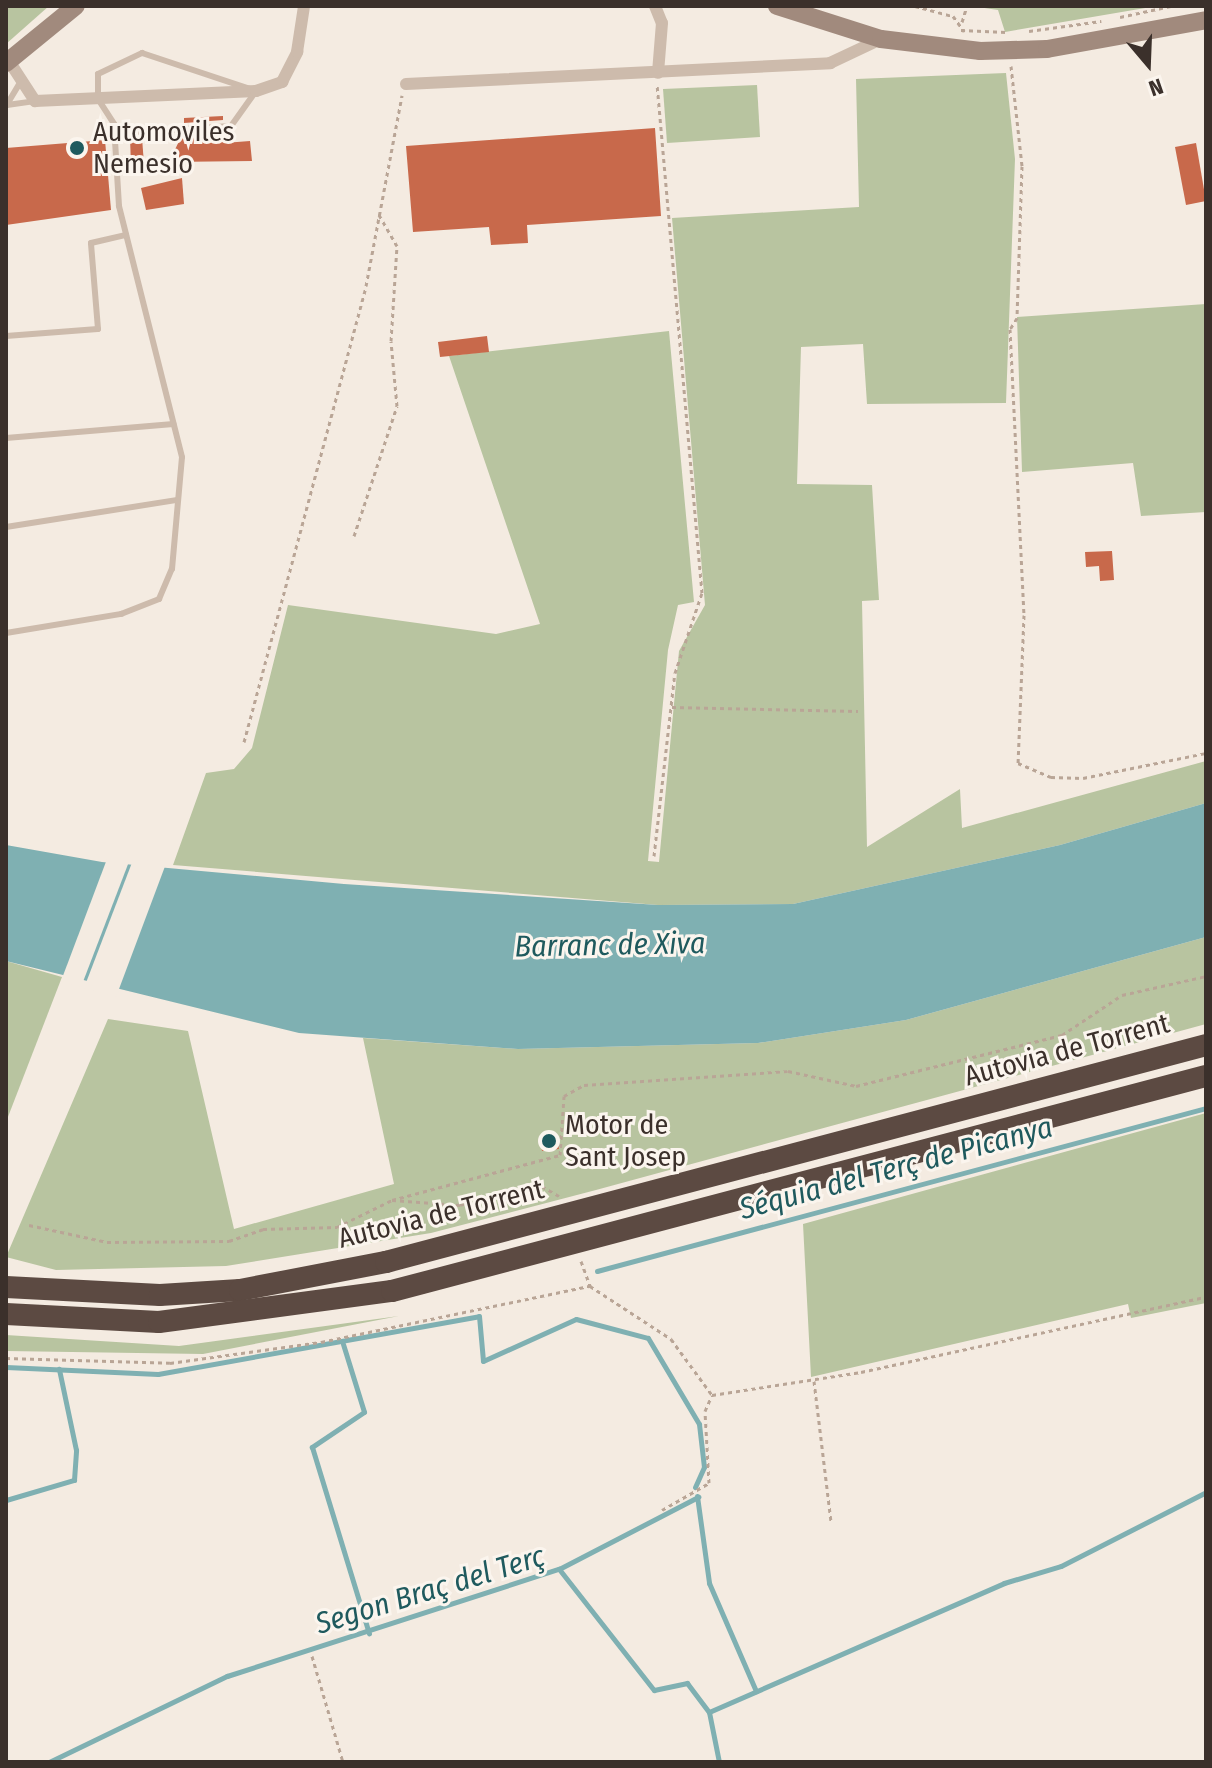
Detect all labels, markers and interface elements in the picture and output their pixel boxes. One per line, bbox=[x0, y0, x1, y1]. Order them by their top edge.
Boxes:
north arrow bbox=[1108, 24, 1188, 104]
text: N bbox=[1145, 72, 1167, 102]
place label: Automoviles Nemesio bbox=[93, 115, 235, 181]
marker: Automoviles Nemesio bbox=[68, 139, 86, 157]
water label: Barranc de Xiva bbox=[514, 925, 706, 965]
street label: Autovia de Torrent bbox=[961, 1007, 1173, 1093]
place label: Motor de Sant Josep bbox=[565, 1108, 686, 1174]
water label: Séquia del Terç de Picanya bbox=[735, 1109, 1057, 1227]
marker: Motor de Sant Josep bbox=[540, 1132, 558, 1150]
street label: Autovia de Torrent bbox=[335, 1172, 547, 1256]
water label: Segon Braç del Terç bbox=[311, 1538, 549, 1642]

